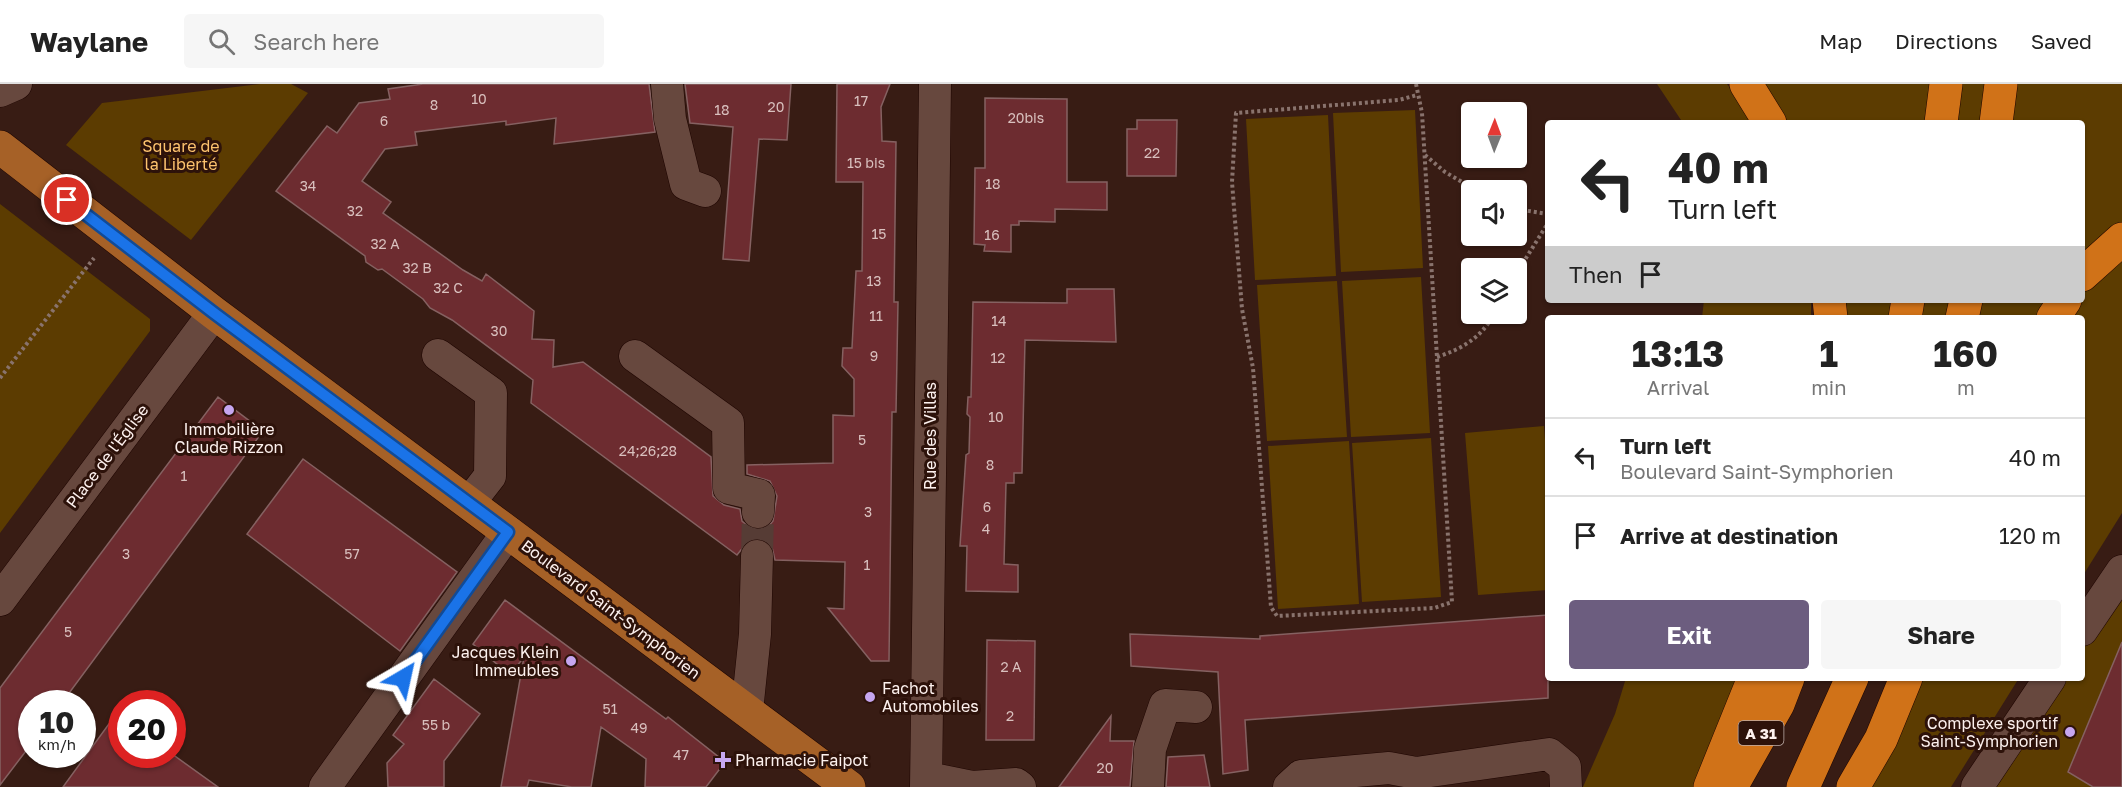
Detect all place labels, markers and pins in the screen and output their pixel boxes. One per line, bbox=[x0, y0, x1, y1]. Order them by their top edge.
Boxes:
pin bbox=[41, 174, 92, 225]
marker: Immobilière Claude Rizzon bbox=[222, 403, 236, 417]
place label: Immobilière Claude Rizzon bbox=[175, 419, 283, 457]
place label: Jacques Klein Immeubles bbox=[452, 642, 559, 680]
marker: Jacques Klein Immeubles bbox=[564, 654, 578, 668]
place label: Fachot Automobiles bbox=[882, 678, 979, 716]
marker: Fachot Automobiles bbox=[863, 690, 877, 704]
place label: Complexe sportif Saint-Symphorien bbox=[1920, 713, 2058, 751]
marker: Complexe sportif Saint-Symphorien bbox=[2063, 725, 2077, 739]
place label: Pharmacie Faipot bbox=[735, 750, 868, 770]
marker: Pharmacie Faipot bbox=[716, 753, 730, 767]

